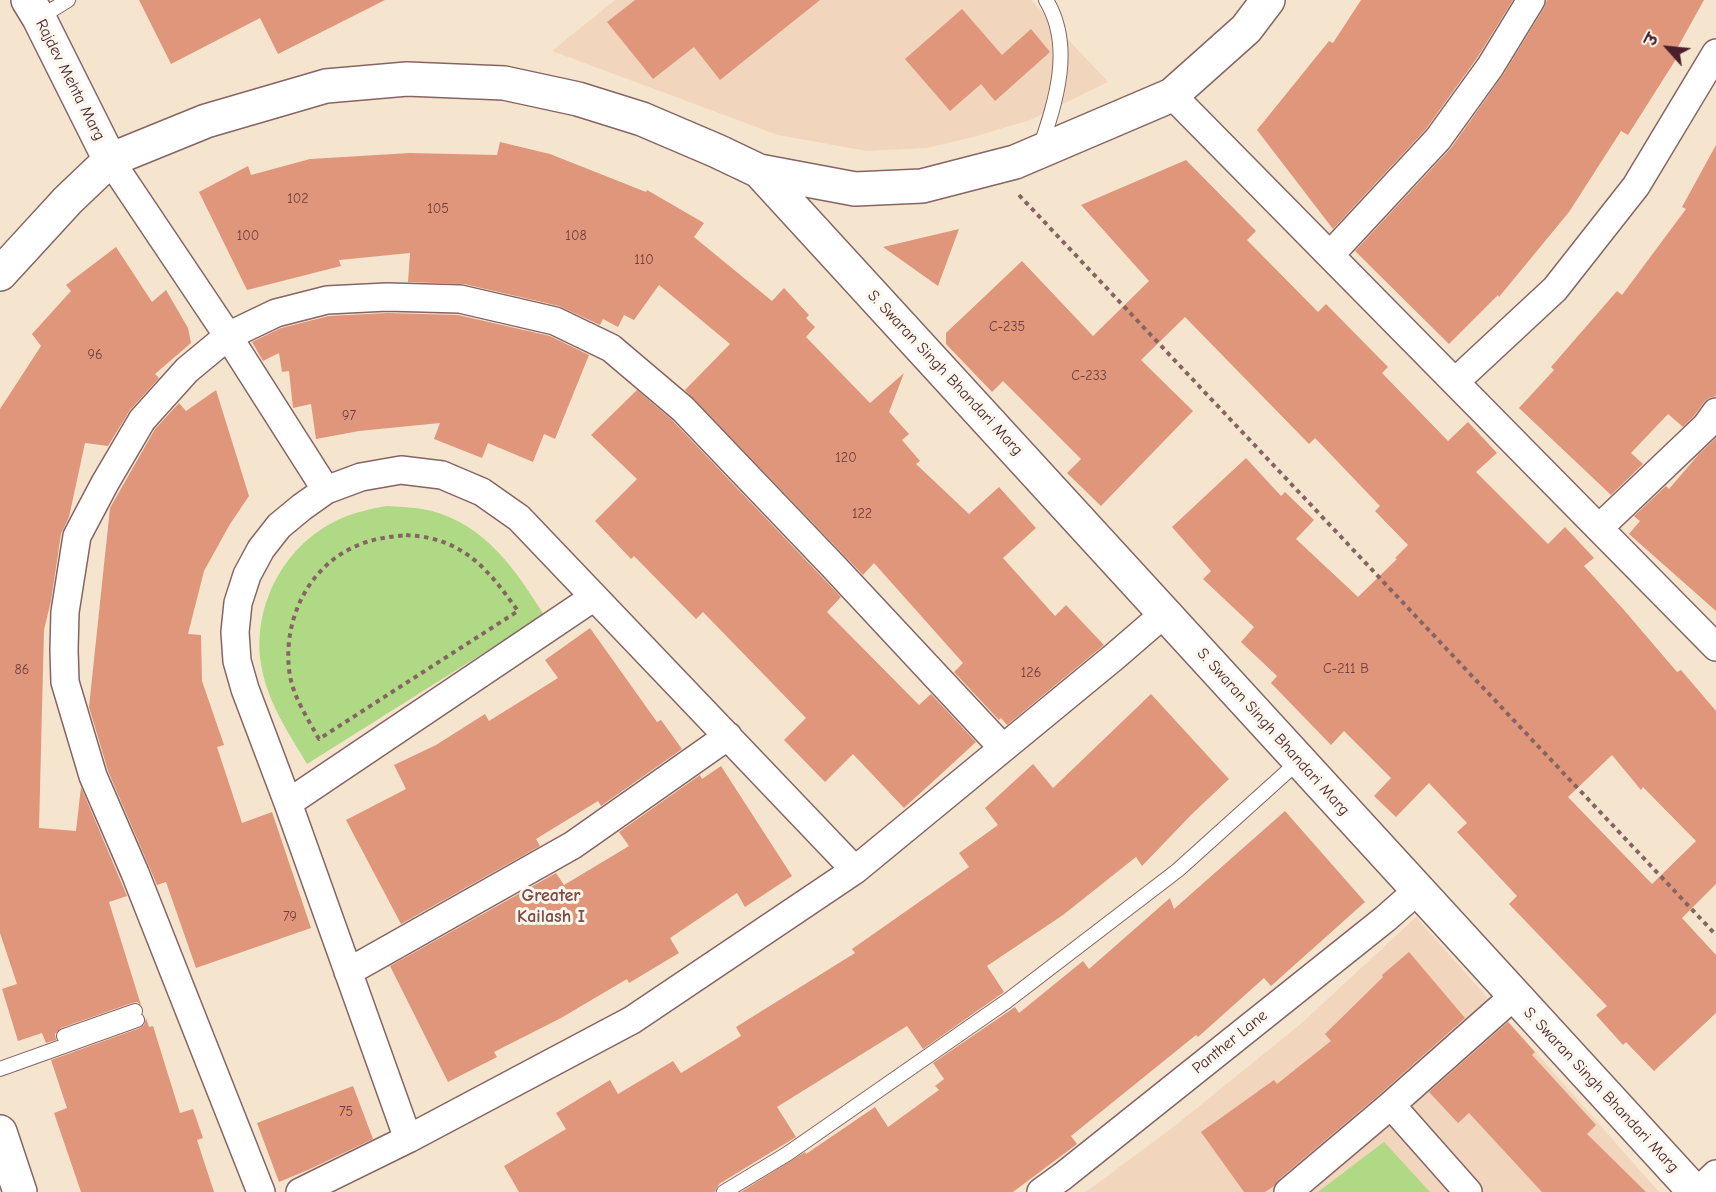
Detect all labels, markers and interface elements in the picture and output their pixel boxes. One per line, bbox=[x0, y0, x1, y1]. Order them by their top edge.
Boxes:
street label: Rajdev Mehta Marg bbox=[31, 16, 109, 144]
north arrow bbox=[1638, 18, 1698, 78]
text: उ bbox=[1642, 31, 1662, 49]
house number: 102 bbox=[287, 191, 309, 207]
house number: 105 bbox=[427, 201, 449, 217]
house number: 100 bbox=[237, 228, 259, 244]
house number: 108 bbox=[565, 228, 587, 244]
house number: 110 bbox=[634, 252, 654, 268]
street label: S. Swaran Singh Bhandari Marg bbox=[863, 286, 1027, 460]
house number: C-235 bbox=[989, 319, 1025, 335]
house number: 96 bbox=[87, 347, 103, 363]
house number: C-233 bbox=[1071, 368, 1107, 384]
house number: 97 bbox=[342, 408, 356, 424]
house number: 120 bbox=[835, 450, 857, 466]
house number: 122 bbox=[852, 506, 872, 522]
street label: S. Swaran Singh Bhandari Marg bbox=[1193, 644, 1353, 820]
house number: C-211 B bbox=[1323, 661, 1369, 677]
house number: 86 bbox=[15, 662, 29, 678]
house number: 126 bbox=[1021, 665, 1041, 681]
district label: Greater Kailash I bbox=[517, 885, 585, 928]
house number: 79 bbox=[283, 909, 297, 925]
street label: S. Swaran Singh Bhandari Marg bbox=[1519, 1003, 1683, 1177]
street label: Panther Lane bbox=[1189, 1006, 1271, 1078]
house number: 75 bbox=[339, 1104, 353, 1120]

